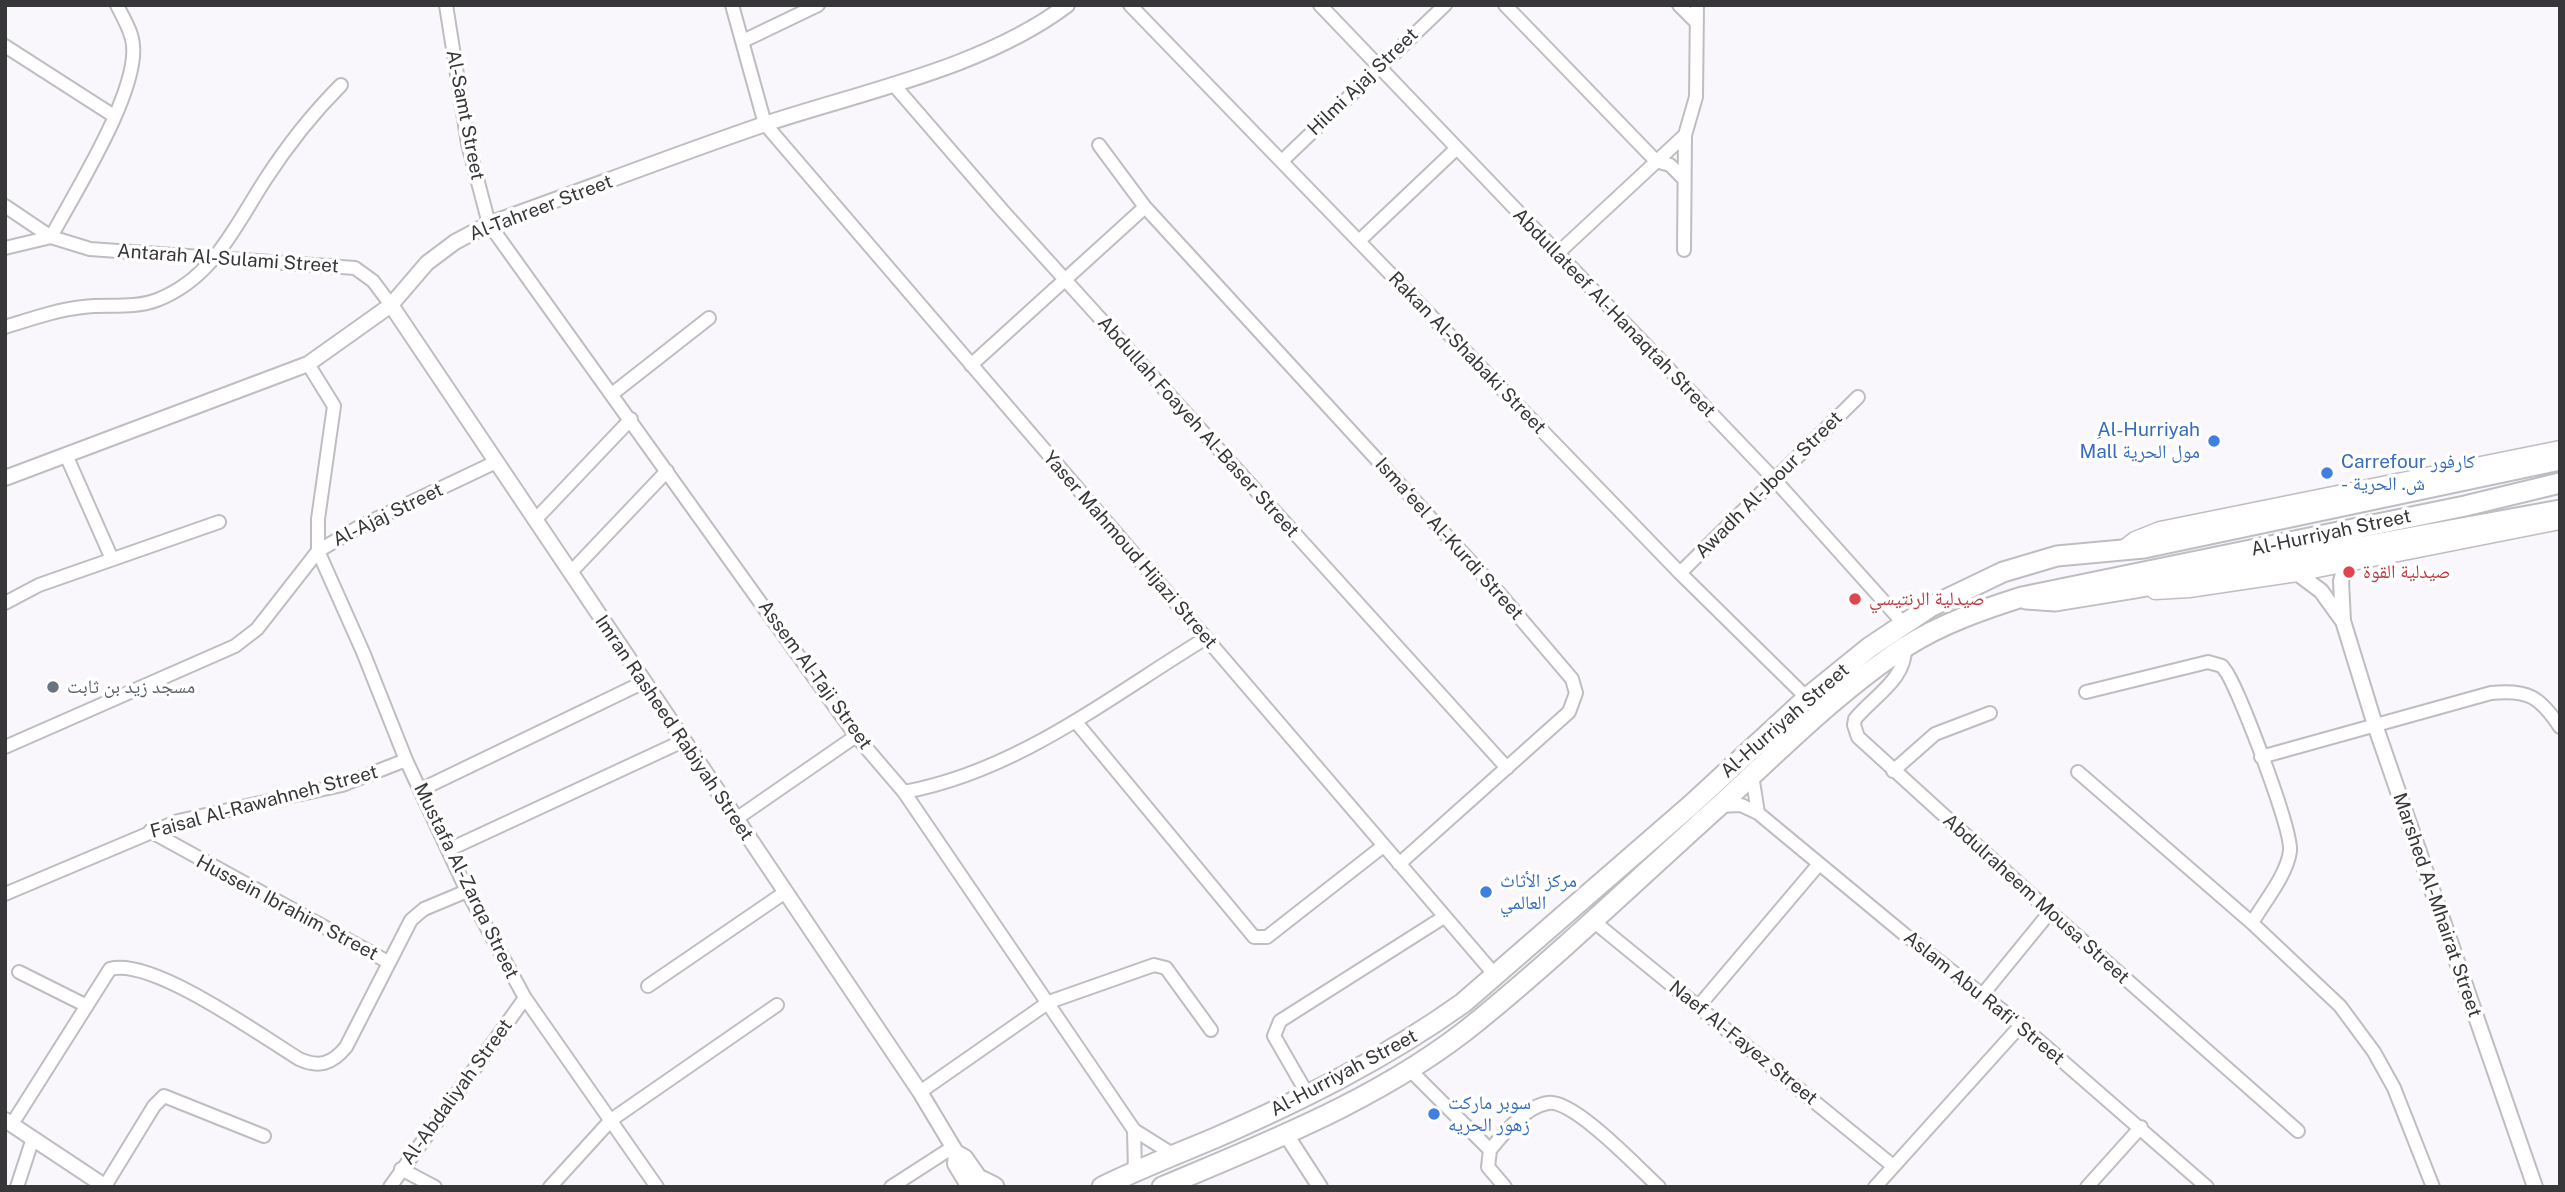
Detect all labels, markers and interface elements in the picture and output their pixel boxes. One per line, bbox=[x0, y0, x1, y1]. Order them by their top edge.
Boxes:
street label: Hilmi Ajaj Street bbox=[1303, 23, 1423, 141]
street label: Al-Samt Street bbox=[441, 48, 489, 182]
street label: Al-Tahreer Street bbox=[466, 170, 616, 246]
street label: Abdullateef Al-Hanaqtah Street bbox=[1508, 204, 1720, 422]
street label: Antarah Al-Sulami Street bbox=[116, 240, 340, 278]
street label: Rakan Al-Shabaki Street bbox=[1384, 267, 1550, 439]
street label: Abdullah Foayeh Al-Baser Street bbox=[1093, 312, 1303, 542]
street label: Awadh Al-Jbour Street bbox=[1691, 407, 1847, 563]
place label: ِAl-Hurriyah Mall مول الحرية bbox=[2079, 419, 2200, 463]
marker: ِAl-Hurriyah Mall مول الحرية bbox=[2206, 433, 2222, 449]
street label: Yaser Mahmoud Hijazi Street bbox=[1038, 447, 1222, 653]
place label: Carrefour كارفور - ش. الحرية bbox=[2341, 451, 2475, 495]
street label: Isma‘eel Al-Kurdi Street bbox=[1370, 453, 1528, 625]
marker: Carrefour كارفور - ش. الحرية bbox=[2319, 465, 2335, 481]
street label: Al-Ajaj Street bbox=[329, 479, 447, 551]
street label: Al-Hurriyah Street bbox=[2249, 505, 2413, 561]
place label: صيدلية القوة bbox=[2363, 561, 2450, 583]
marker: صيدلية القوة bbox=[2341, 564, 2357, 580]
place label: صيدلية الرنتيسي bbox=[1869, 588, 1985, 610]
marker: صيدلية الرنتيسي bbox=[1847, 591, 1863, 607]
street label: Assem Al-Taji Street bbox=[753, 596, 877, 754]
street label: Imran Rasheed Rabiyah Street bbox=[590, 611, 758, 845]
street label: Al-Hurriyah Street bbox=[1716, 659, 1854, 783]
place label: مسجد زيد بن ثابت bbox=[67, 676, 195, 698]
marker: مسجد زيد بن ثابت bbox=[45, 679, 61, 695]
street label: Faisal Al-Rawahneh Street bbox=[148, 761, 380, 843]
street label: Mustafa Al-Zarqa Street bbox=[409, 779, 523, 983]
street label: Marshed Al-Mhairat Street bbox=[2388, 790, 2486, 1020]
street label: Abdulraheem Mousa Street bbox=[1938, 809, 2134, 989]
street label: Hussein Ibrahim Street bbox=[192, 850, 382, 966]
place label: مركز الأثاث العالمي bbox=[1500, 870, 1577, 914]
marker: مركز الأثاث العالمي bbox=[1478, 884, 1494, 900]
street label: Aslam Abu Rafi‘ Street bbox=[1899, 926, 2069, 1070]
street label: Naef Al-Fayez Street bbox=[1664, 976, 1822, 1110]
street label: Al-Abdaliyah Street bbox=[397, 1015, 517, 1169]
street label: Al-Hurriyah Street bbox=[1267, 1025, 1421, 1121]
place label: سوبر ماركت زهور الحريه bbox=[1448, 1092, 1531, 1136]
marker: سوبر ماركت زهور الحريه bbox=[1426, 1106, 1442, 1122]

